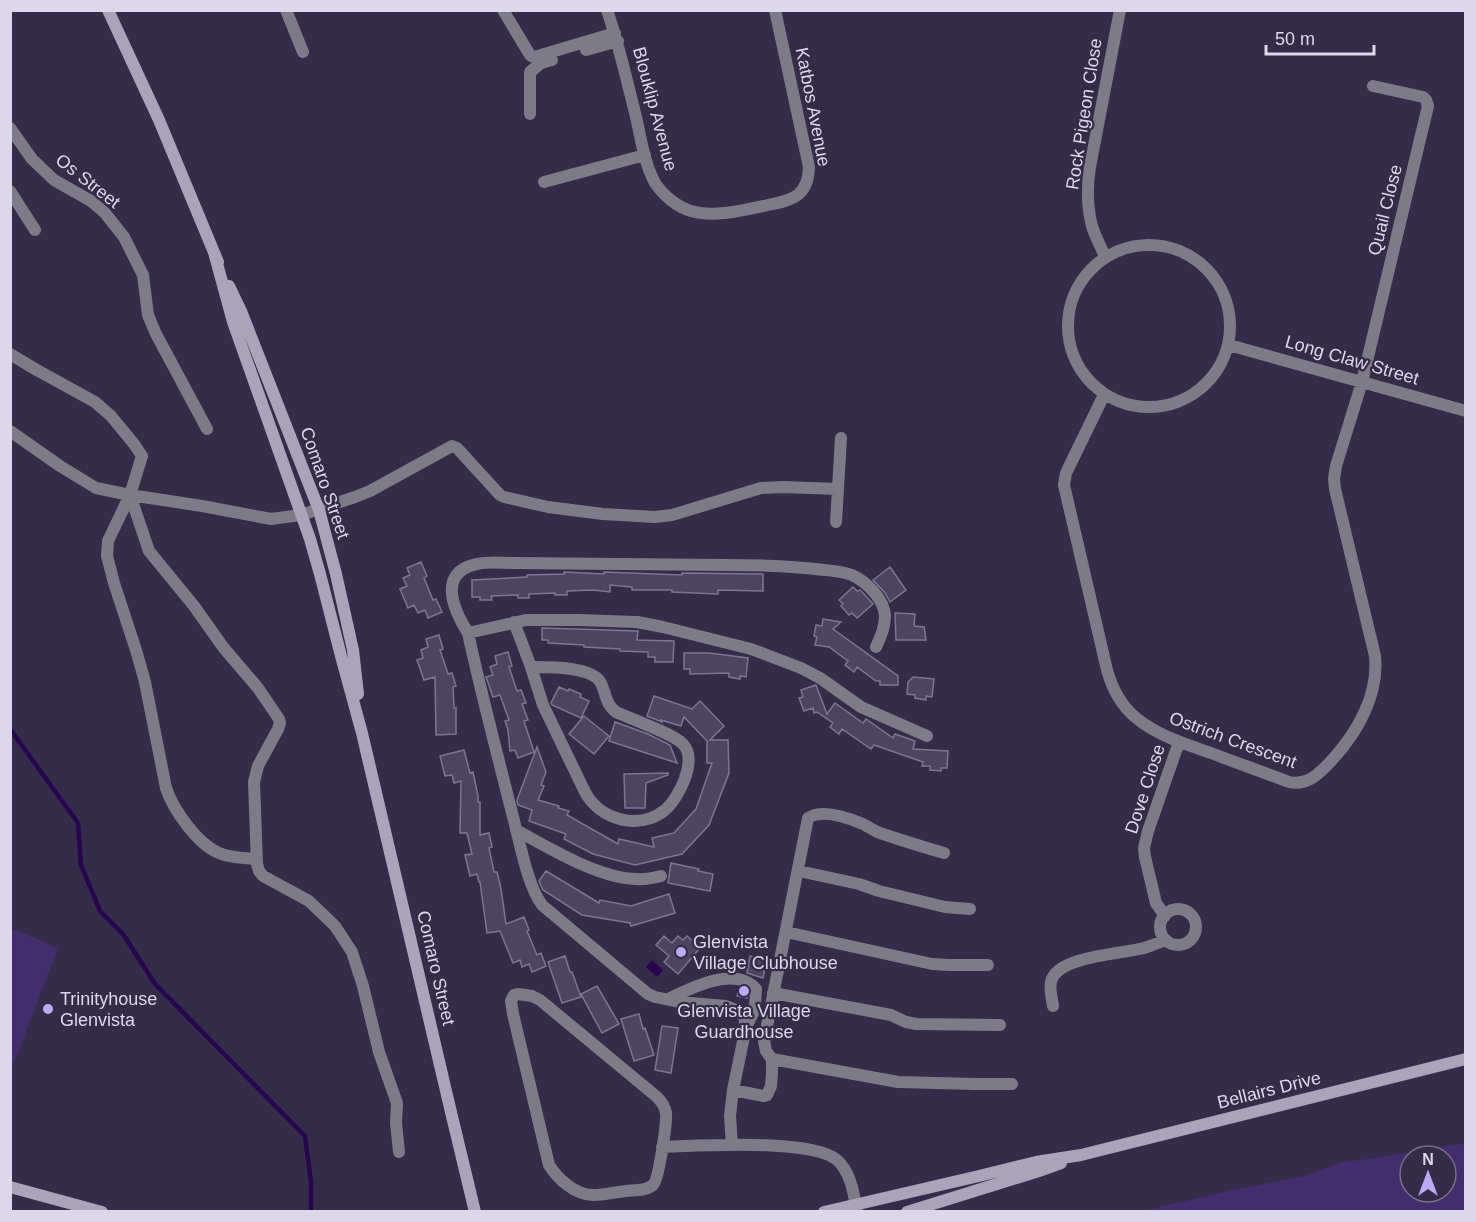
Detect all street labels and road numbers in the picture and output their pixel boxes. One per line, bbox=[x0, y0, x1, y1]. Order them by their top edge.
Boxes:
street label: Rock Pigeon Close bbox=[1062, 37, 1106, 191]
street label: Blouklip Avenue bbox=[629, 45, 681, 173]
street label: Katbos Avenue bbox=[792, 46, 834, 168]
street label: Os Street bbox=[52, 150, 124, 212]
street label: Quail Close bbox=[1364, 162, 1406, 258]
street label: Long Claw Street bbox=[1283, 331, 1421, 389]
street label: Comaro Street bbox=[296, 424, 354, 542]
street label: Ostrich Crescent bbox=[1167, 708, 1299, 772]
street label: Dove Close bbox=[1121, 742, 1169, 836]
street label: Comaro Street bbox=[413, 909, 459, 1027]
street label: Bellairs Drive bbox=[1215, 1067, 1323, 1113]

